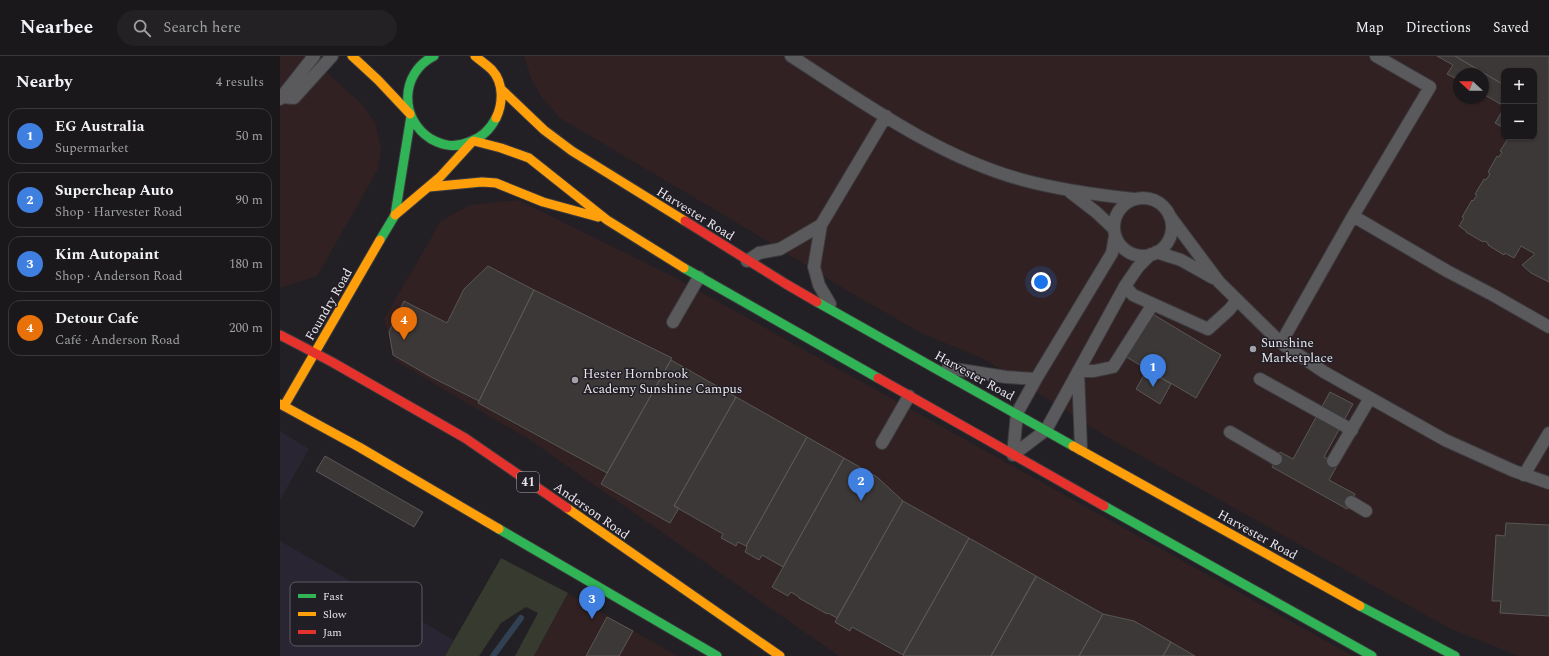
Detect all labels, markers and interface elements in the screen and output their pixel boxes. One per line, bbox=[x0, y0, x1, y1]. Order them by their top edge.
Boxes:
search box bbox=[117, 10, 397, 46]
text: Nearbee bbox=[20, 13, 93, 42]
text: Search here bbox=[163, 16, 241, 39]
icon: search bbox=[131, 17, 153, 39]
text: Map bbox=[1356, 17, 1384, 38]
text: Directions bbox=[1406, 17, 1471, 38]
text: Saved bbox=[1493, 17, 1529, 38]
north arrow bbox=[1453, 68, 1489, 104]
map controls bbox=[1501, 68, 1537, 140]
button: + bbox=[1501, 68, 1537, 104]
text: Nearby bbox=[16, 69, 72, 95]
text: 4 results bbox=[216, 72, 264, 92]
button: − bbox=[1501, 104, 1537, 140]
text: EG Australia bbox=[55, 115, 144, 138]
text: 1 bbox=[26, 126, 34, 146]
text: 50 m bbox=[236, 126, 263, 146]
text: Supermarket bbox=[55, 138, 129, 158]
text: Supercheap Auto bbox=[55, 179, 174, 202]
street label: Harvester Road bbox=[653, 182, 738, 246]
text: 2 bbox=[26, 190, 34, 210]
text: 90 m bbox=[236, 190, 263, 210]
text: Shop · Harvester Road bbox=[55, 202, 182, 222]
text: Kim Autopaint bbox=[55, 243, 159, 266]
text: 3 bbox=[26, 254, 34, 274]
text: 180 m bbox=[229, 254, 263, 274]
street label: Foundry Road bbox=[300, 265, 358, 344]
text: Shop · Anderson Road bbox=[55, 266, 182, 286]
your location bbox=[1031, 272, 1051, 292]
text: Detour Cafe bbox=[55, 307, 139, 330]
pin: 4 bbox=[391, 307, 417, 340]
text: 4 bbox=[26, 318, 34, 338]
text: 200 m bbox=[229, 318, 263, 338]
text: Café · Anderson Road bbox=[55, 330, 180, 350]
place label: Sunshine Marketplace bbox=[1261, 333, 1333, 368]
marker: Sunshine Marketplace bbox=[1248, 344, 1258, 354]
street label: Harvester Road bbox=[931, 346, 1018, 406]
pin: 1 bbox=[1140, 354, 1166, 387]
place label: Hester Hornbrook Academy Sunshine Campus bbox=[583, 364, 742, 399]
marker: Hester Hornbrook Academy Sunshine Campus bbox=[570, 375, 580, 385]
pin: 2 bbox=[848, 468, 874, 501]
road number: 41 bbox=[517, 472, 539, 492]
street label: Anderson Road bbox=[549, 477, 634, 544]
street label: Harvester Road bbox=[1214, 505, 1301, 565]
legend bbox=[290, 582, 422, 646]
pin: 3 bbox=[579, 586, 605, 619]
text: Fast bbox=[323, 588, 344, 605]
text: Slow bbox=[323, 606, 347, 623]
text: Jam bbox=[323, 624, 342, 641]

